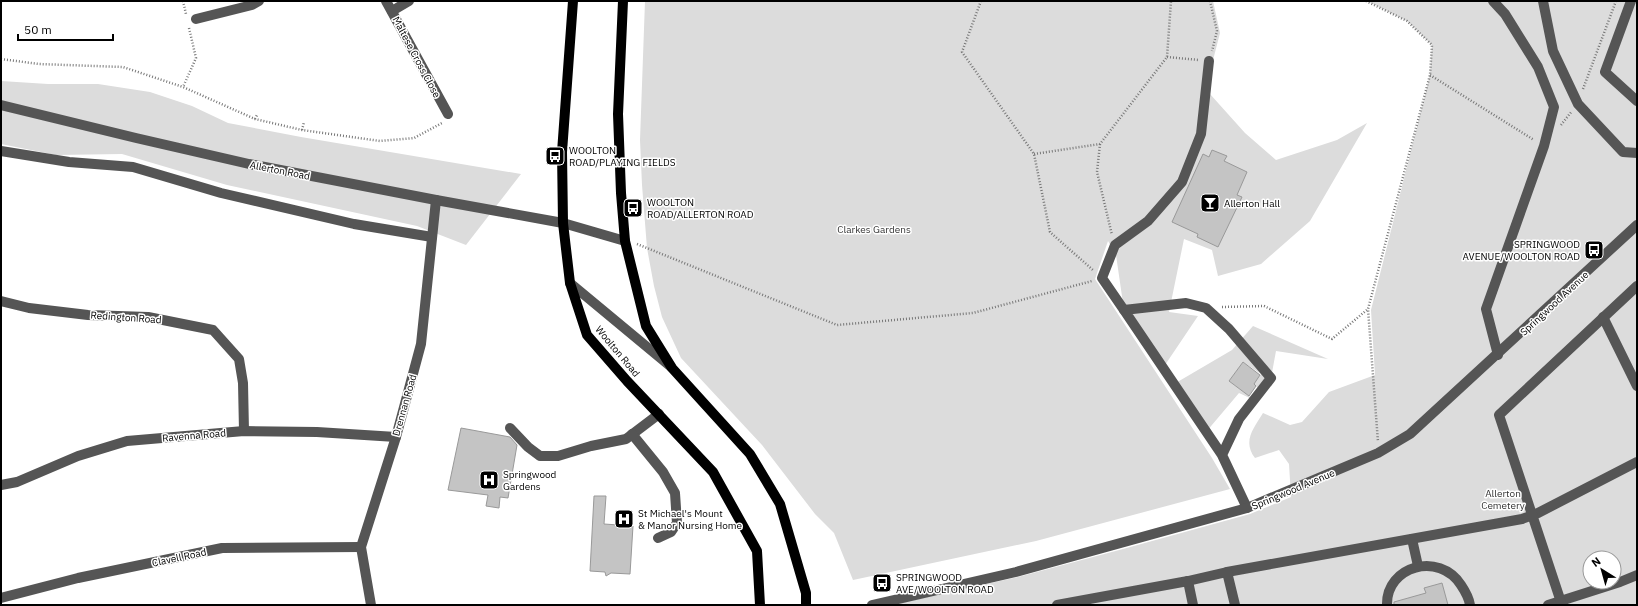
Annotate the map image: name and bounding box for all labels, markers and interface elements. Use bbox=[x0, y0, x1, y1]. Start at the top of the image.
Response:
street label: Maltese Cross Close bbox=[390, 14, 444, 101]
scale bar bbox=[18, 16, 113, 42]
text: 50 m bbox=[24, 22, 52, 37]
place label: WOOLTON ROAD/PLAYING FIELDS bbox=[569, 144, 676, 169]
bus stop icon: WOOLTON ROAD/PLAYING FIELDS bbox=[544, 145, 566, 167]
street label: Allerton Road bbox=[249, 158, 311, 183]
bar icon: Allerton Hall bbox=[1199, 192, 1221, 214]
place label: WOOLTON ROAD/ALLERTON ROAD bbox=[647, 196, 754, 221]
bus stop icon: WOOLTON ROAD/ALLERTON ROAD bbox=[622, 197, 644, 219]
place label: Allerton Hall bbox=[1224, 197, 1280, 210]
park label: Clarkes Gardens bbox=[837, 223, 911, 236]
place label: SPRINGWOOD AVENUE/WOOLTON ROAD bbox=[1463, 238, 1580, 263]
bus stop icon: SPRINGWOOD AVENUE/WOOLTON ROAD bbox=[1583, 239, 1605, 261]
street label: Springwood Avenue bbox=[1517, 268, 1592, 339]
street label: Redington Road bbox=[90, 309, 162, 326]
street label: Woolton Road bbox=[592, 323, 643, 380]
street label: Drennan Road bbox=[389, 373, 419, 437]
street label: Ravenna Road bbox=[162, 426, 226, 445]
street label: Springwood Avenue bbox=[1250, 466, 1337, 513]
place label: Springwood Gardens bbox=[503, 468, 556, 493]
hospital icon: Springwood Gardens bbox=[478, 469, 500, 491]
park label: Allerton Cemetery bbox=[1481, 487, 1525, 512]
place label: St Michael's Mount & Manor Nursing Home bbox=[638, 507, 743, 532]
hospital icon: St Michael's Mount & Manor Nursing Home bbox=[613, 508, 635, 530]
street label: Clavell Road bbox=[151, 545, 207, 570]
north arrow bbox=[1582, 550, 1622, 590]
text: N bbox=[1589, 554, 1603, 570]
place label: SPRINGWOOD AVE/WOOLTON ROAD bbox=[896, 571, 994, 596]
bus stop icon: SPRINGWOOD AVE/WOOLTON ROAD bbox=[871, 572, 893, 594]

